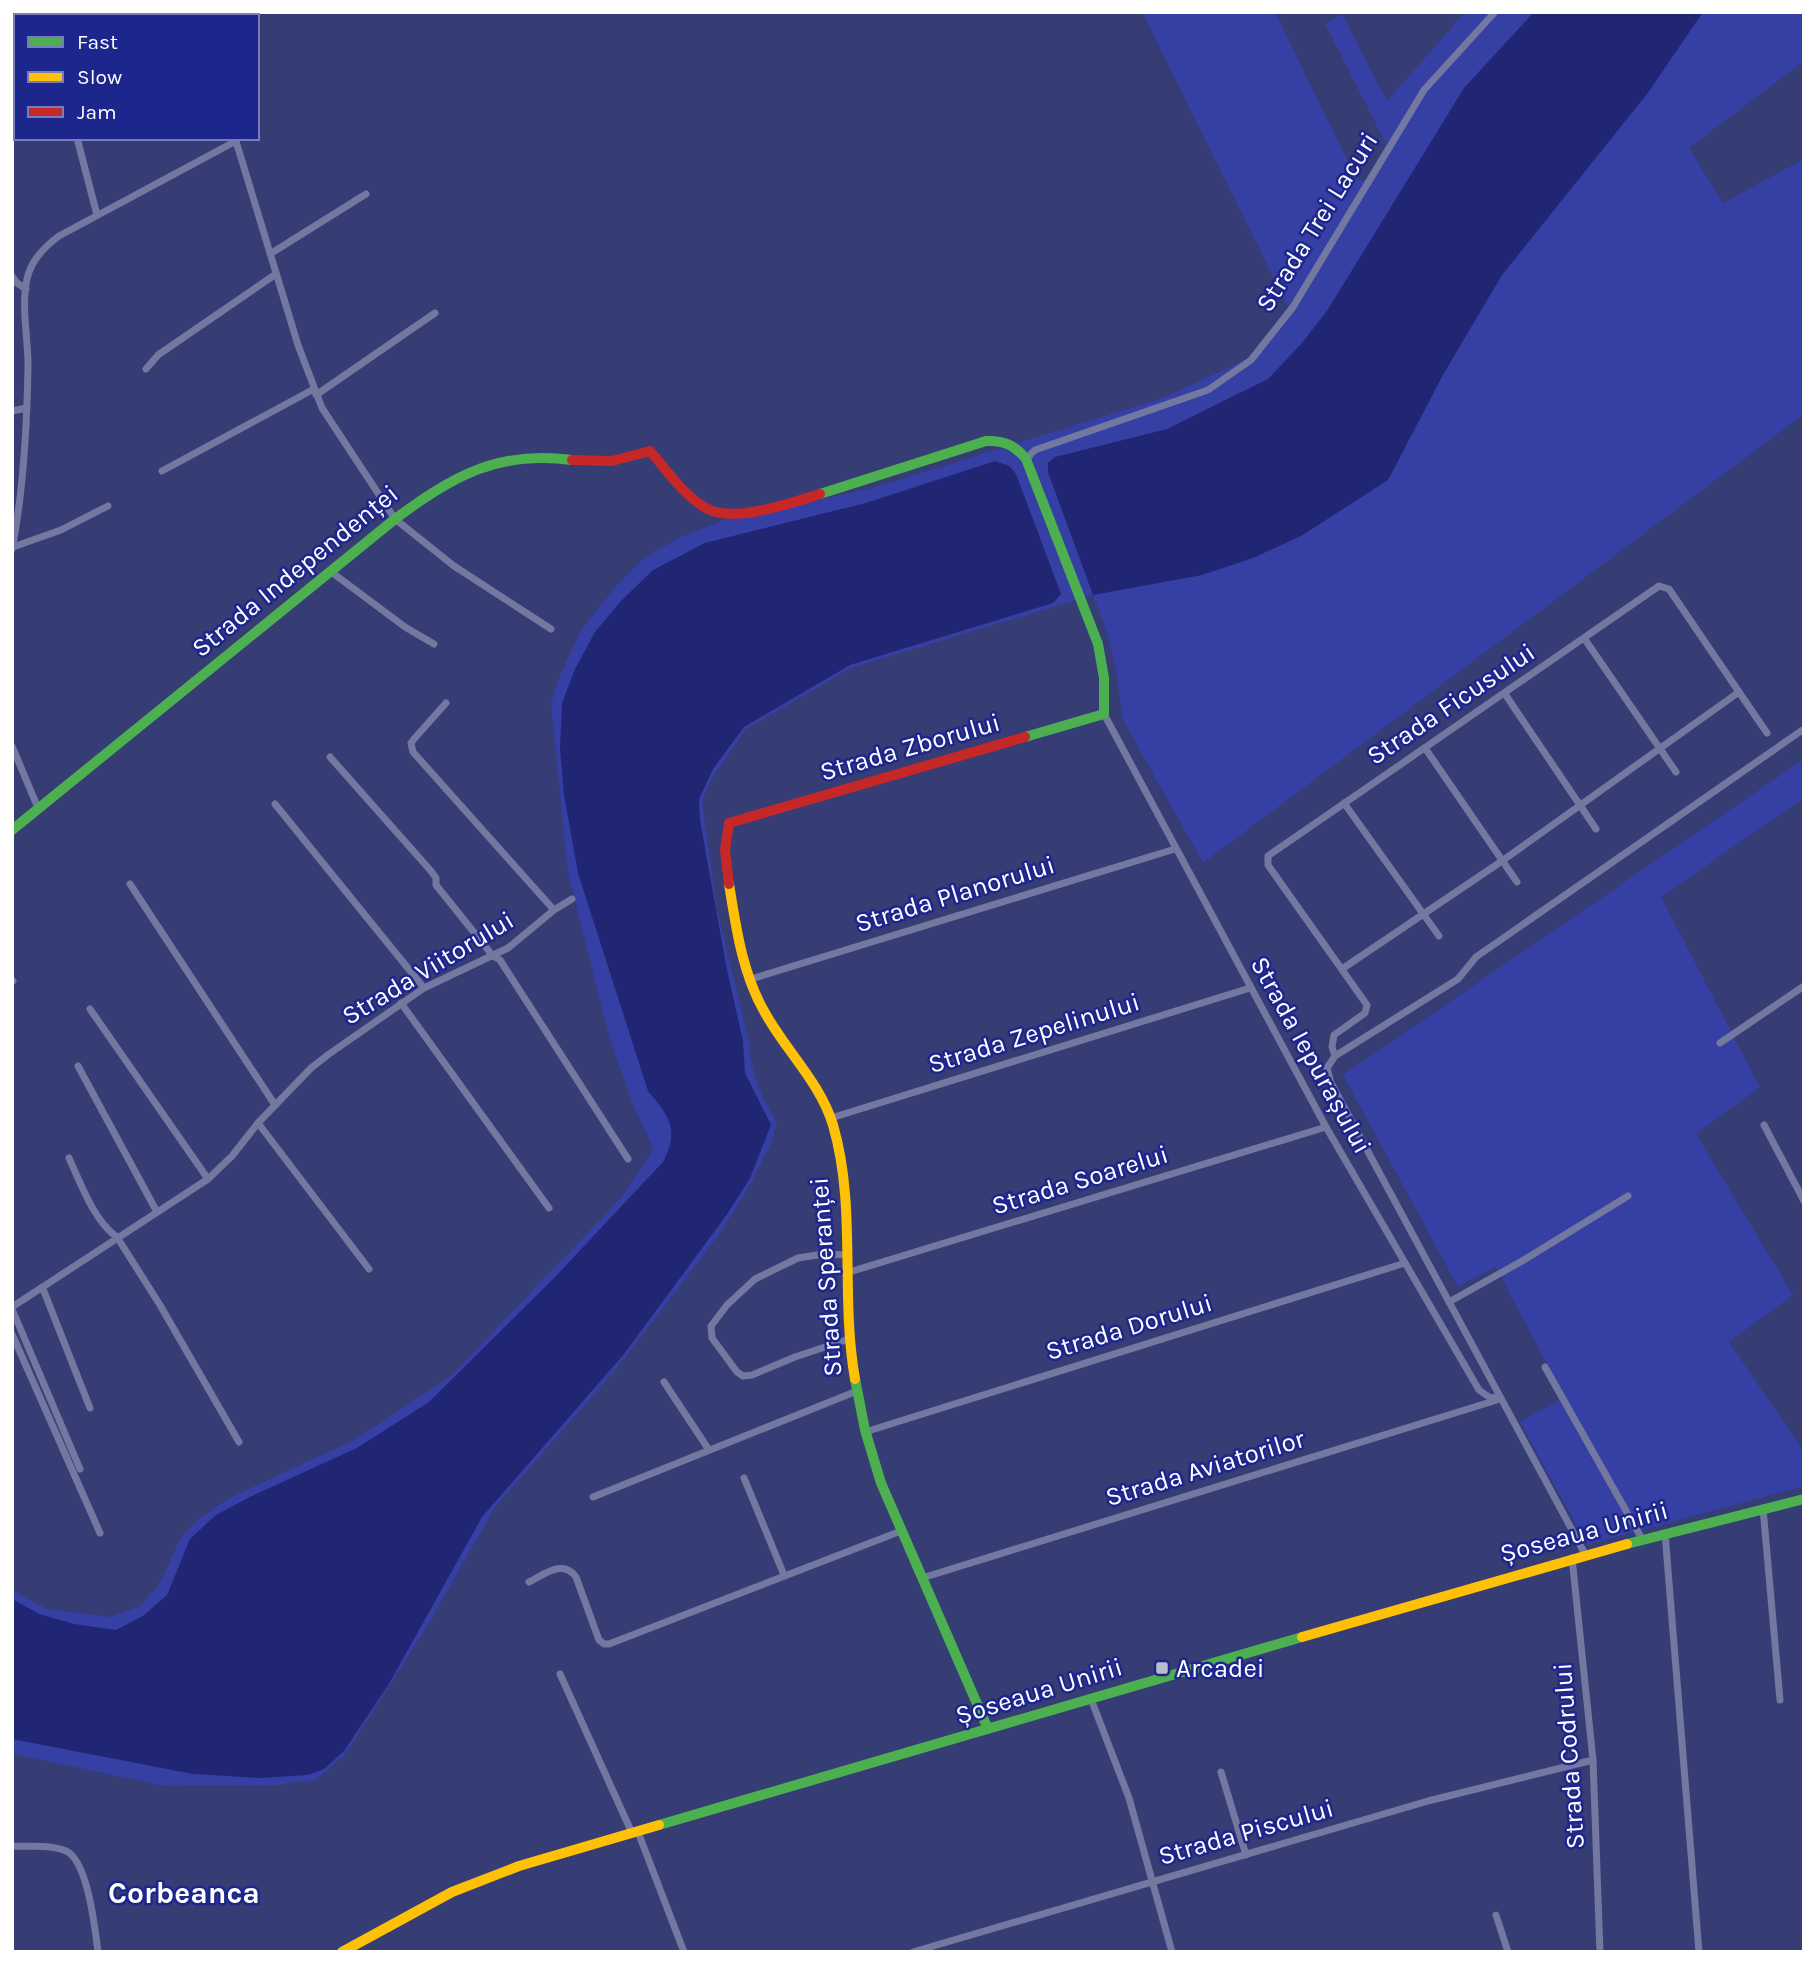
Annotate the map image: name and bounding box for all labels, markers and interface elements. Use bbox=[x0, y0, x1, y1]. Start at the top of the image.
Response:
legend bbox=[14, 14, 259, 140]
text: Fast bbox=[77, 30, 118, 54]
text: Slow bbox=[77, 65, 122, 89]
text: Jam bbox=[77, 100, 117, 124]
street label: Strada Trei Lacuri bbox=[1249, 127, 1385, 317]
street label: Strada Independenței bbox=[186, 478, 404, 664]
street label: Strada Ficusului bbox=[1361, 636, 1541, 772]
street label: Strada Zborului bbox=[816, 706, 1004, 788]
street label: Strada Planorului bbox=[852, 849, 1058, 939]
street label: Strada Viitorului bbox=[336, 904, 520, 1032]
street label: Strada Iepurașului bbox=[1244, 951, 1378, 1159]
street label: Strada Zepelinului bbox=[924, 986, 1144, 1080]
street label: Strada Soarelui bbox=[988, 1138, 1172, 1222]
street label: Strada Speranței bbox=[804, 1176, 848, 1378]
street label: Strada Dorului bbox=[1042, 1287, 1216, 1367]
street label: Strada Aviatorilor bbox=[1102, 1423, 1309, 1513]
street label: Șoseaua Unirii bbox=[1497, 1495, 1671, 1569]
street label: Șoseaua Unirii bbox=[952, 1651, 1126, 1731]
place label: Arcadei bbox=[1176, 1653, 1265, 1684]
marker: Arcadei bbox=[1154, 1660, 1170, 1676]
street label: Strada Codrului bbox=[1547, 1662, 1591, 1850]
street label: Strada Piscului bbox=[1155, 1792, 1337, 1872]
district label: Corbeanca bbox=[108, 1875, 260, 1911]

